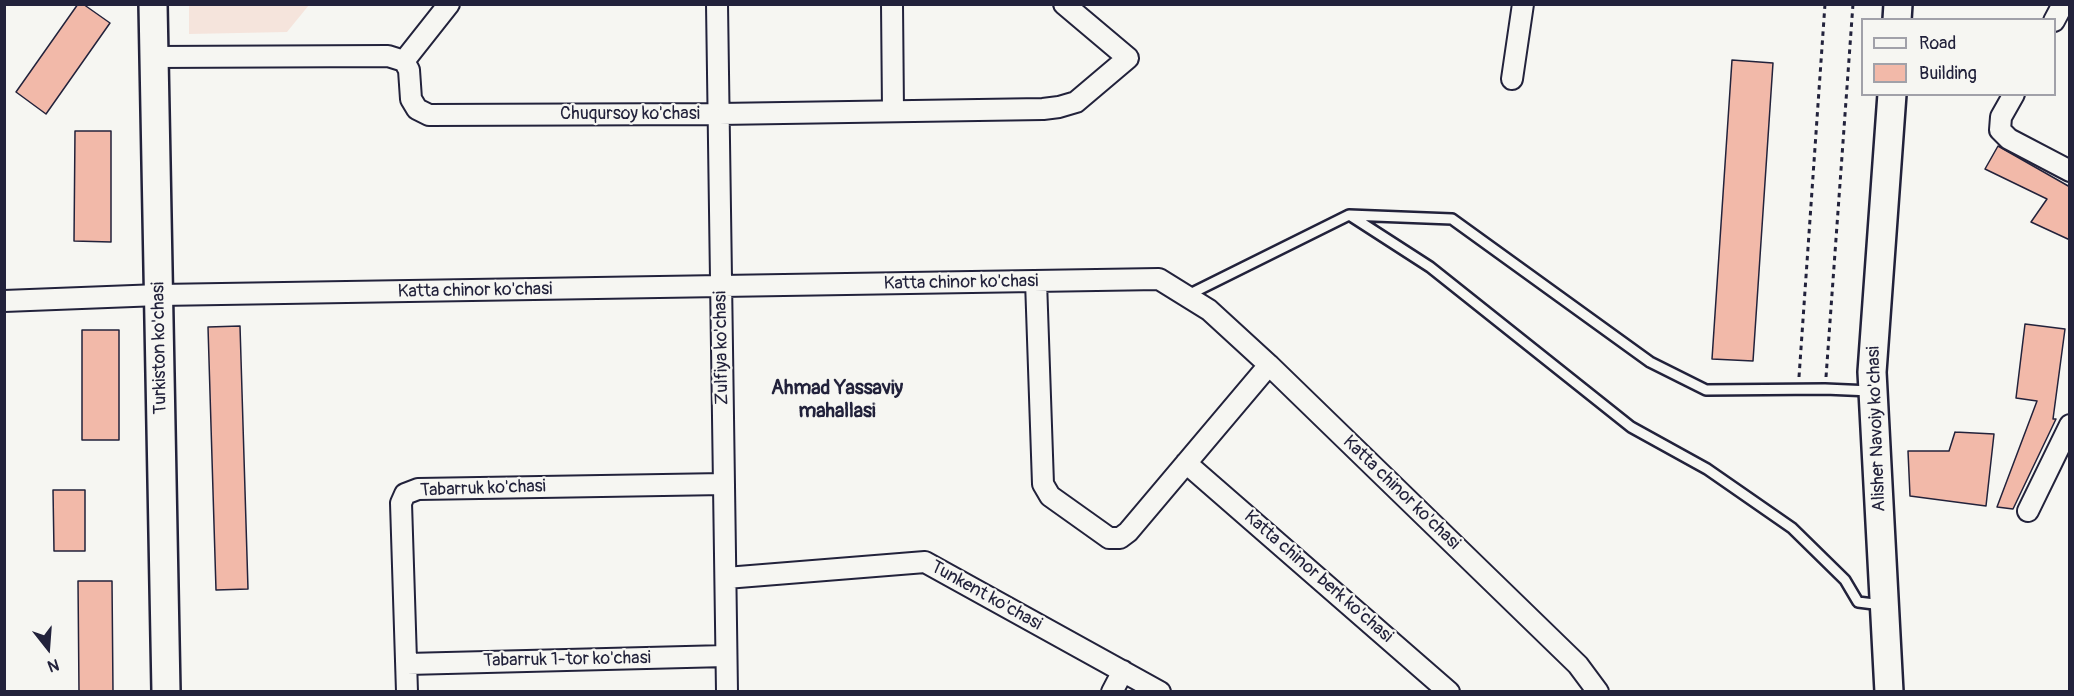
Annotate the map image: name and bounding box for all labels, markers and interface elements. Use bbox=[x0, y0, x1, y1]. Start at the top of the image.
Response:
legend bbox=[1861, 18, 2056, 96]
text: Road bbox=[1919, 32, 1956, 55]
text: Building bbox=[1919, 62, 1977, 85]
street label: Chuqursoy ko'chasi bbox=[560, 103, 700, 125]
street label: Katta chinor ko'chasi bbox=[883, 271, 1039, 295]
street label: Katta chinor ko'chasi bbox=[397, 279, 553, 303]
street label: Turkiston ko'chasi bbox=[148, 282, 172, 414]
street label: Zulfiya ko'chasi bbox=[710, 291, 734, 405]
street label: Alisher Navoiy ko'chasi bbox=[1863, 346, 1891, 512]
district label: Ahmad Yassaviy mahallasi bbox=[771, 377, 903, 424]
street label: Katta chinor ko'chasi bbox=[1338, 431, 1464, 555]
street label: Tabarruk ko'chasi bbox=[420, 476, 546, 502]
street label: Katta chinor berk ko'chasi bbox=[1239, 506, 1397, 648]
street label: Tunkent ko'chasi bbox=[927, 557, 1045, 635]
north arrow bbox=[18, 618, 78, 678]
street label: Tabarruk 1-tor ko'chasi bbox=[483, 648, 651, 672]
text: N bbox=[45, 654, 61, 676]

